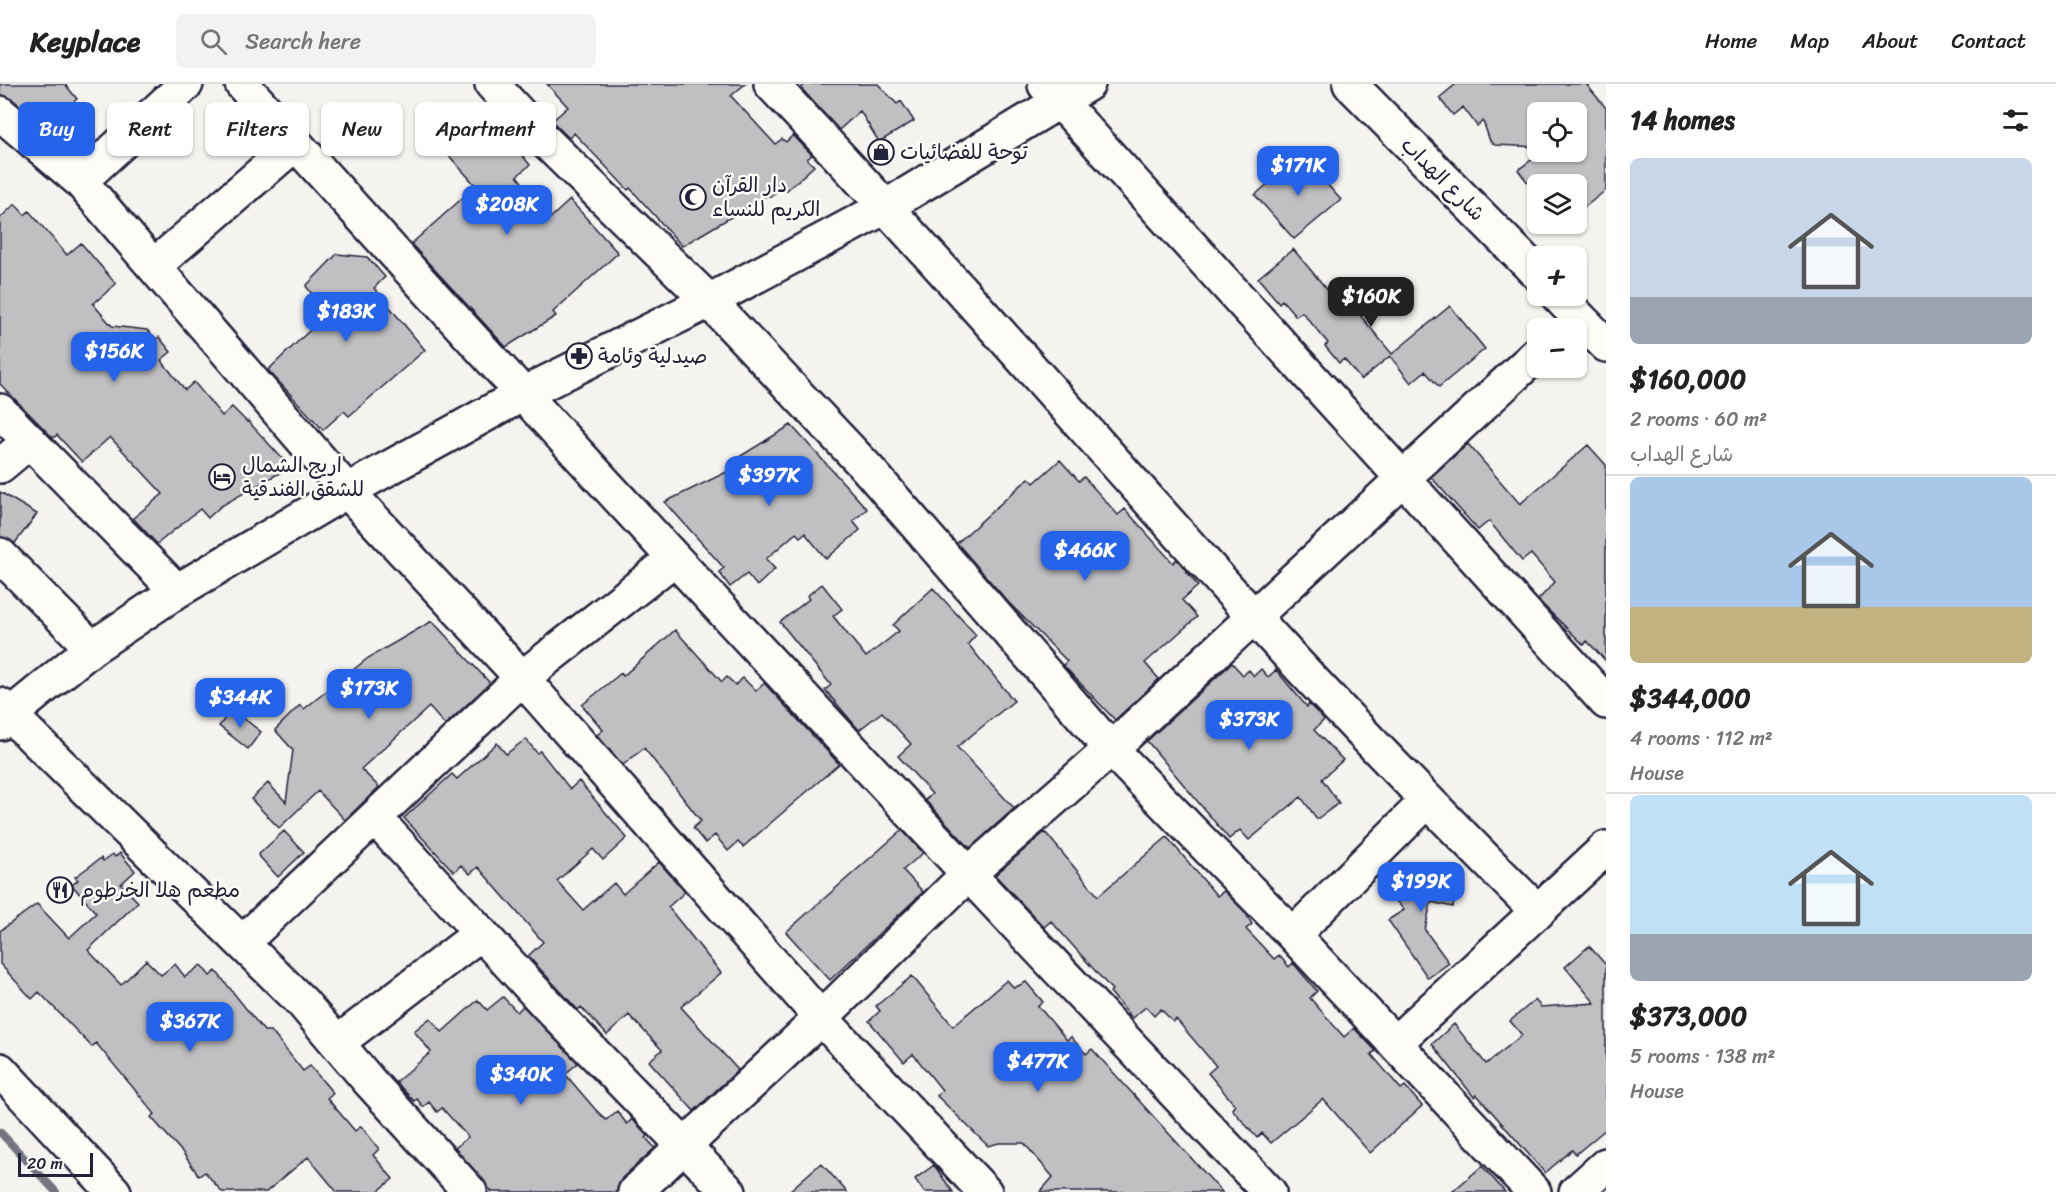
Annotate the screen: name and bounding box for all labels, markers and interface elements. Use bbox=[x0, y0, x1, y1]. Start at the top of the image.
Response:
search box bbox=[176, 14, 596, 68]
text: Keyplace bbox=[30, 17, 140, 66]
text: Search here bbox=[245, 22, 361, 61]
text: Home bbox=[1705, 22, 1757, 60]
text: Map bbox=[1790, 22, 1829, 60]
text: About bbox=[1862, 22, 1919, 60]
text: Contact bbox=[1952, 22, 2026, 60]
icon: search bbox=[197, 25, 230, 58]
text: 14 homes bbox=[1630, 97, 1735, 143]
chip: Buy bbox=[18, 102, 95, 156]
chip: Rent bbox=[107, 102, 193, 156]
chip: Filters bbox=[205, 102, 309, 156]
chip: New bbox=[321, 102, 403, 156]
chip: Apartment bbox=[415, 102, 556, 156]
map controls bbox=[1527, 102, 1587, 378]
button: locate bbox=[1527, 102, 1587, 162]
icon: filters bbox=[1999, 104, 2032, 137]
street label: شارع الهداب bbox=[1391, 127, 1495, 231]
place label: توحة للفضائيات bbox=[900, 133, 1029, 171]
shop icon: توحة للفضائيات bbox=[866, 137, 896, 167]
pin: $171K bbox=[1256, 146, 1340, 197]
text: $171K bbox=[1271, 148, 1325, 183]
place label: دار القرآن الكريم للنساء bbox=[712, 166, 820, 228]
button: layers bbox=[1527, 174, 1587, 234]
mosque icon: دار القرآن الكريم للنساء bbox=[678, 182, 708, 212]
pin: $208K bbox=[465, 185, 549, 236]
text: $208K bbox=[476, 187, 538, 222]
icon: home bbox=[1777, 197, 1885, 305]
button: + bbox=[1527, 246, 1587, 306]
pin: $160K bbox=[1329, 277, 1413, 328]
text: $160K bbox=[1342, 279, 1400, 314]
pin: $183K bbox=[304, 292, 388, 343]
text: $183K bbox=[317, 294, 375, 329]
button: − bbox=[1527, 318, 1587, 378]
pin: $156K bbox=[72, 332, 156, 383]
text: $156K bbox=[85, 334, 143, 369]
place label: صيدلية وئامة bbox=[598, 337, 707, 375]
pharmacy icon: صيدلية وئامة bbox=[564, 341, 594, 371]
text: $160,000 bbox=[1630, 356, 1746, 402]
text: 2 rooms · 60 m² bbox=[1630, 402, 1767, 437]
text: شارع الهداب bbox=[1630, 437, 1733, 472]
place label: اريج الشمال للشقق الفندقية bbox=[242, 446, 364, 508]
pin: $397K bbox=[727, 456, 811, 507]
text: $397K bbox=[739, 458, 799, 493]
hotel icon: اريج الشمال للشقق الفندقية bbox=[207, 462, 237, 492]
icon: home bbox=[1777, 516, 1885, 624]
pin: $466K bbox=[1043, 531, 1127, 582]
text: $466K bbox=[1055, 533, 1115, 568]
pin: $173K bbox=[327, 669, 411, 720]
text: $173K bbox=[341, 671, 397, 706]
text: $344,000 bbox=[1630, 675, 1751, 721]
pin: $344K bbox=[198, 678, 282, 729]
text: $344K bbox=[209, 680, 271, 715]
pin: $373K bbox=[1207, 700, 1291, 751]
text: $373K bbox=[1220, 702, 1279, 737]
text: 4 rooms · 112 m² bbox=[1630, 721, 1773, 756]
text: House bbox=[1630, 756, 1684, 791]
icon: home bbox=[1777, 834, 1885, 942]
pin: $199K bbox=[1379, 862, 1463, 913]
text: $199K bbox=[1392, 864, 1450, 899]
place label: مطعم هلا الخرطوم bbox=[80, 871, 240, 909]
restaurant icon: مطعم هلا الخرطوم bbox=[45, 875, 75, 905]
text: $373,000 bbox=[1630, 993, 1747, 1039]
pin: $367K bbox=[148, 1002, 232, 1053]
text: $367K bbox=[160, 1004, 220, 1039]
text: 5 rooms · 138 m² bbox=[1630, 1039, 1775, 1074]
pin: $477K bbox=[996, 1042, 1080, 1093]
text: $477K bbox=[1008, 1044, 1068, 1079]
pin: $340K bbox=[479, 1055, 563, 1106]
text: $340K bbox=[490, 1057, 552, 1092]
text: House bbox=[1630, 1074, 1684, 1109]
text: 20 m bbox=[27, 1149, 63, 1178]
scale bar bbox=[18, 1150, 93, 1178]

